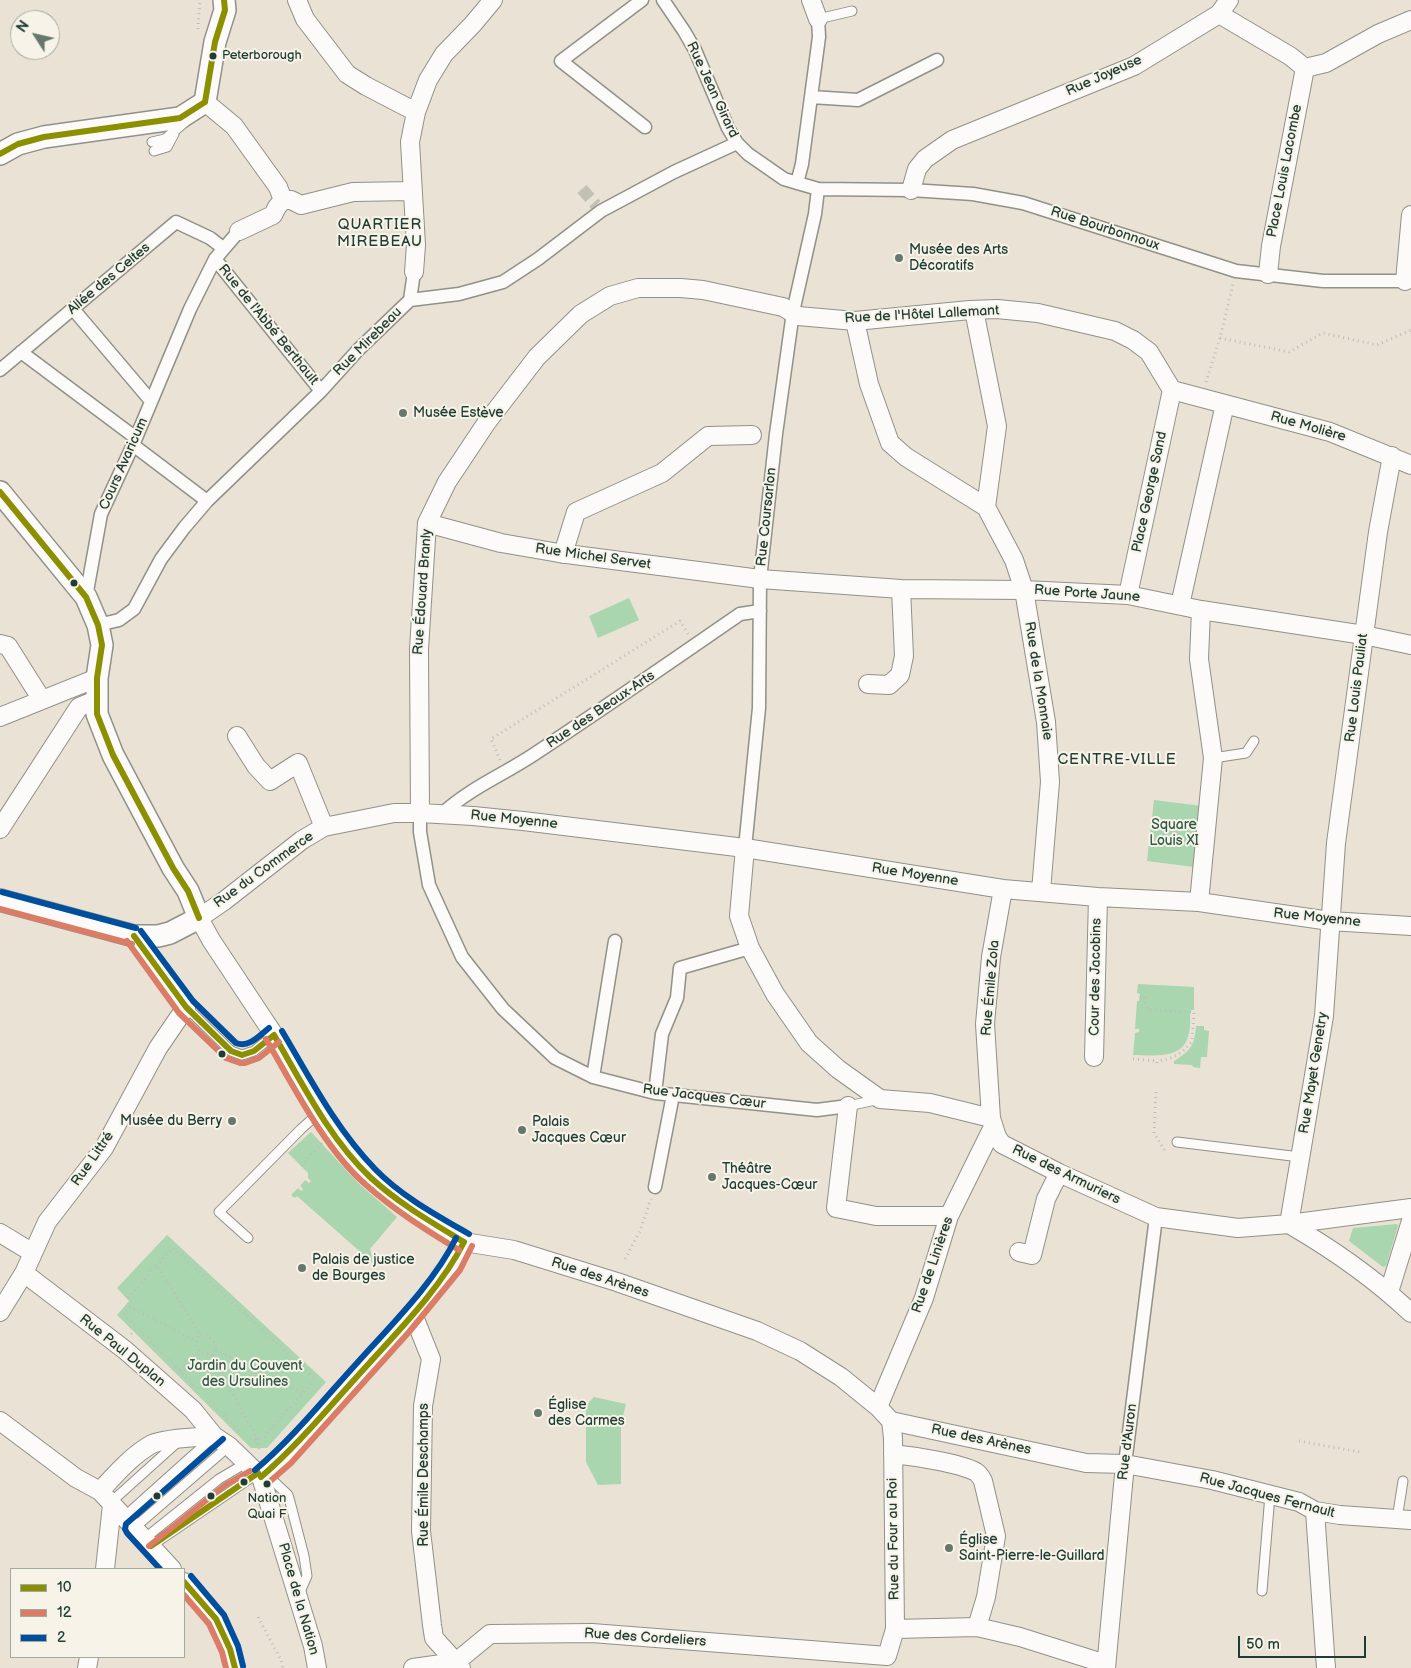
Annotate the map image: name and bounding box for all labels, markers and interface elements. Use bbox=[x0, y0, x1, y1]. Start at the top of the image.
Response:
north arrow bbox=[10, 10, 60, 60]
text: N bbox=[13, 18, 33, 36]
street label: Rue Jean Girard bbox=[682, 39, 742, 141]
place label: Peterborough bbox=[222, 48, 302, 64]
marker: Peterborough bbox=[208, 51, 218, 61]
street label: Rue Joyeuse bbox=[1063, 52, 1145, 100]
street label: Place Louis Lacombe bbox=[1264, 103, 1306, 239]
street label: Rue Bourbonnoux bbox=[1048, 203, 1162, 255]
district label: QUARTIER MIREBEAU bbox=[336, 216, 424, 251]
street label: Allée des Celtes bbox=[64, 240, 154, 318]
place label: Musée des Arts Décoratifs bbox=[909, 242, 1008, 274]
marker: Musée des Arts Décoratifs bbox=[893, 252, 905, 264]
street label: Rue de l'Abbé Berthault bbox=[214, 261, 322, 389]
street label: Rue de l'Hôtel Lallemant bbox=[844, 303, 1000, 327]
street label: Rue Mirebeau bbox=[330, 304, 406, 380]
place label: Musée Estève bbox=[413, 405, 504, 421]
marker: Musée Estève bbox=[397, 407, 409, 419]
street label: Rue Molière bbox=[1268, 408, 1348, 446]
street label: Cours Avaricum bbox=[96, 415, 152, 513]
street label: Place George Sand bbox=[1129, 430, 1171, 554]
street label: Rue Coursarlon bbox=[753, 467, 781, 567]
street label: Rue Édouard Branly bbox=[410, 528, 436, 656]
street label: Rue Michel Servet bbox=[534, 541, 652, 573]
unlabelled marker bbox=[69, 578, 79, 588]
street label: Rue Porte Jaune bbox=[1033, 582, 1141, 606]
street label: Rue de la Monnaie bbox=[1020, 620, 1056, 742]
street label: Rue Louis Pauliat bbox=[1342, 633, 1372, 743]
street label: Rue des Beaux-Arts bbox=[544, 668, 658, 752]
district label: CENTRE-VILLE bbox=[1056, 751, 1178, 769]
street label: Rue Moyenne bbox=[470, 807, 558, 833]
park label: Square Louis XI bbox=[1149, 817, 1199, 850]
street label: Rue du Commerce bbox=[211, 828, 317, 912]
street label: Rue Moyenne bbox=[870, 860, 960, 890]
street label: Rue Moyenne bbox=[1273, 905, 1361, 931]
street label: Cour des Jacobins bbox=[1087, 918, 1105, 1036]
street label: Rue Émile Zola bbox=[978, 939, 1004, 1037]
street label: Rue Mayet Genetry bbox=[1296, 1011, 1332, 1135]
unlabelled marker bbox=[217, 1049, 227, 1059]
street label: Rue Jacques Cœur bbox=[642, 1081, 766, 1113]
place label: Musée du Berry bbox=[120, 1113, 222, 1129]
place label: Palais Jacques Cœur bbox=[532, 1114, 626, 1146]
marker: Musée du Berry bbox=[226, 1115, 238, 1127]
marker: Palais Jacques Cœur bbox=[516, 1124, 528, 1136]
street label: Rue Littré bbox=[68, 1128, 118, 1190]
street label: Rue des Armuriers bbox=[1009, 1141, 1123, 1209]
place label: Théâtre Jacques-Cœur bbox=[722, 1161, 817, 1194]
marker: Théâtre Jacques-Cœur bbox=[706, 1171, 718, 1183]
street label: Rue de Linières bbox=[909, 1215, 957, 1315]
place label: Palais de justice de Bourges bbox=[312, 1252, 415, 1284]
street label: Rue des Arènes bbox=[549, 1254, 651, 1302]
marker: Palais de justice de Bourges bbox=[296, 1262, 308, 1274]
street label: Rue Paul Duplan bbox=[76, 1311, 168, 1391]
park label: Jardin du Couvent des Ursulines bbox=[188, 1358, 302, 1390]
place label: Église des Carmes bbox=[548, 1397, 625, 1430]
street label: Rue Émile Deschamps bbox=[416, 1403, 432, 1547]
street label: Rue d'Auron bbox=[1115, 1403, 1141, 1481]
marker: Église des Carmes bbox=[532, 1407, 544, 1419]
street label: Rue des Arènes bbox=[929, 1421, 1033, 1459]
street label: Rue Jacques Fernault bbox=[1197, 1470, 1337, 1522]
unlabelled marker bbox=[239, 1477, 249, 1487]
street label: Rue du Four au Roi bbox=[885, 1478, 903, 1600]
marker: Nation Quai F bbox=[262, 1479, 272, 1489]
unlabelled marker bbox=[152, 1491, 162, 1501]
unlabelled marker bbox=[206, 1491, 216, 1501]
place label: Nation Quai F bbox=[247, 1491, 287, 1522]
place label: Église Saint-Pierre-le-Guillard bbox=[959, 1532, 1105, 1564]
street label: Place de la Nation bbox=[274, 1541, 322, 1657]
marker: Église Saint-Pierre-le-Guillard bbox=[943, 1542, 955, 1554]
legend bbox=[10, 1568, 185, 1658]
text: 10 bbox=[57, 1578, 72, 1597]
text: 12 bbox=[57, 1603, 72, 1622]
street label: Rue des Cordeliers bbox=[583, 1625, 707, 1651]
scale bar bbox=[1241, 1626, 1368, 1658]
text: 2 bbox=[57, 1628, 66, 1647]
text: 50 m bbox=[1246, 1635, 1280, 1654]

